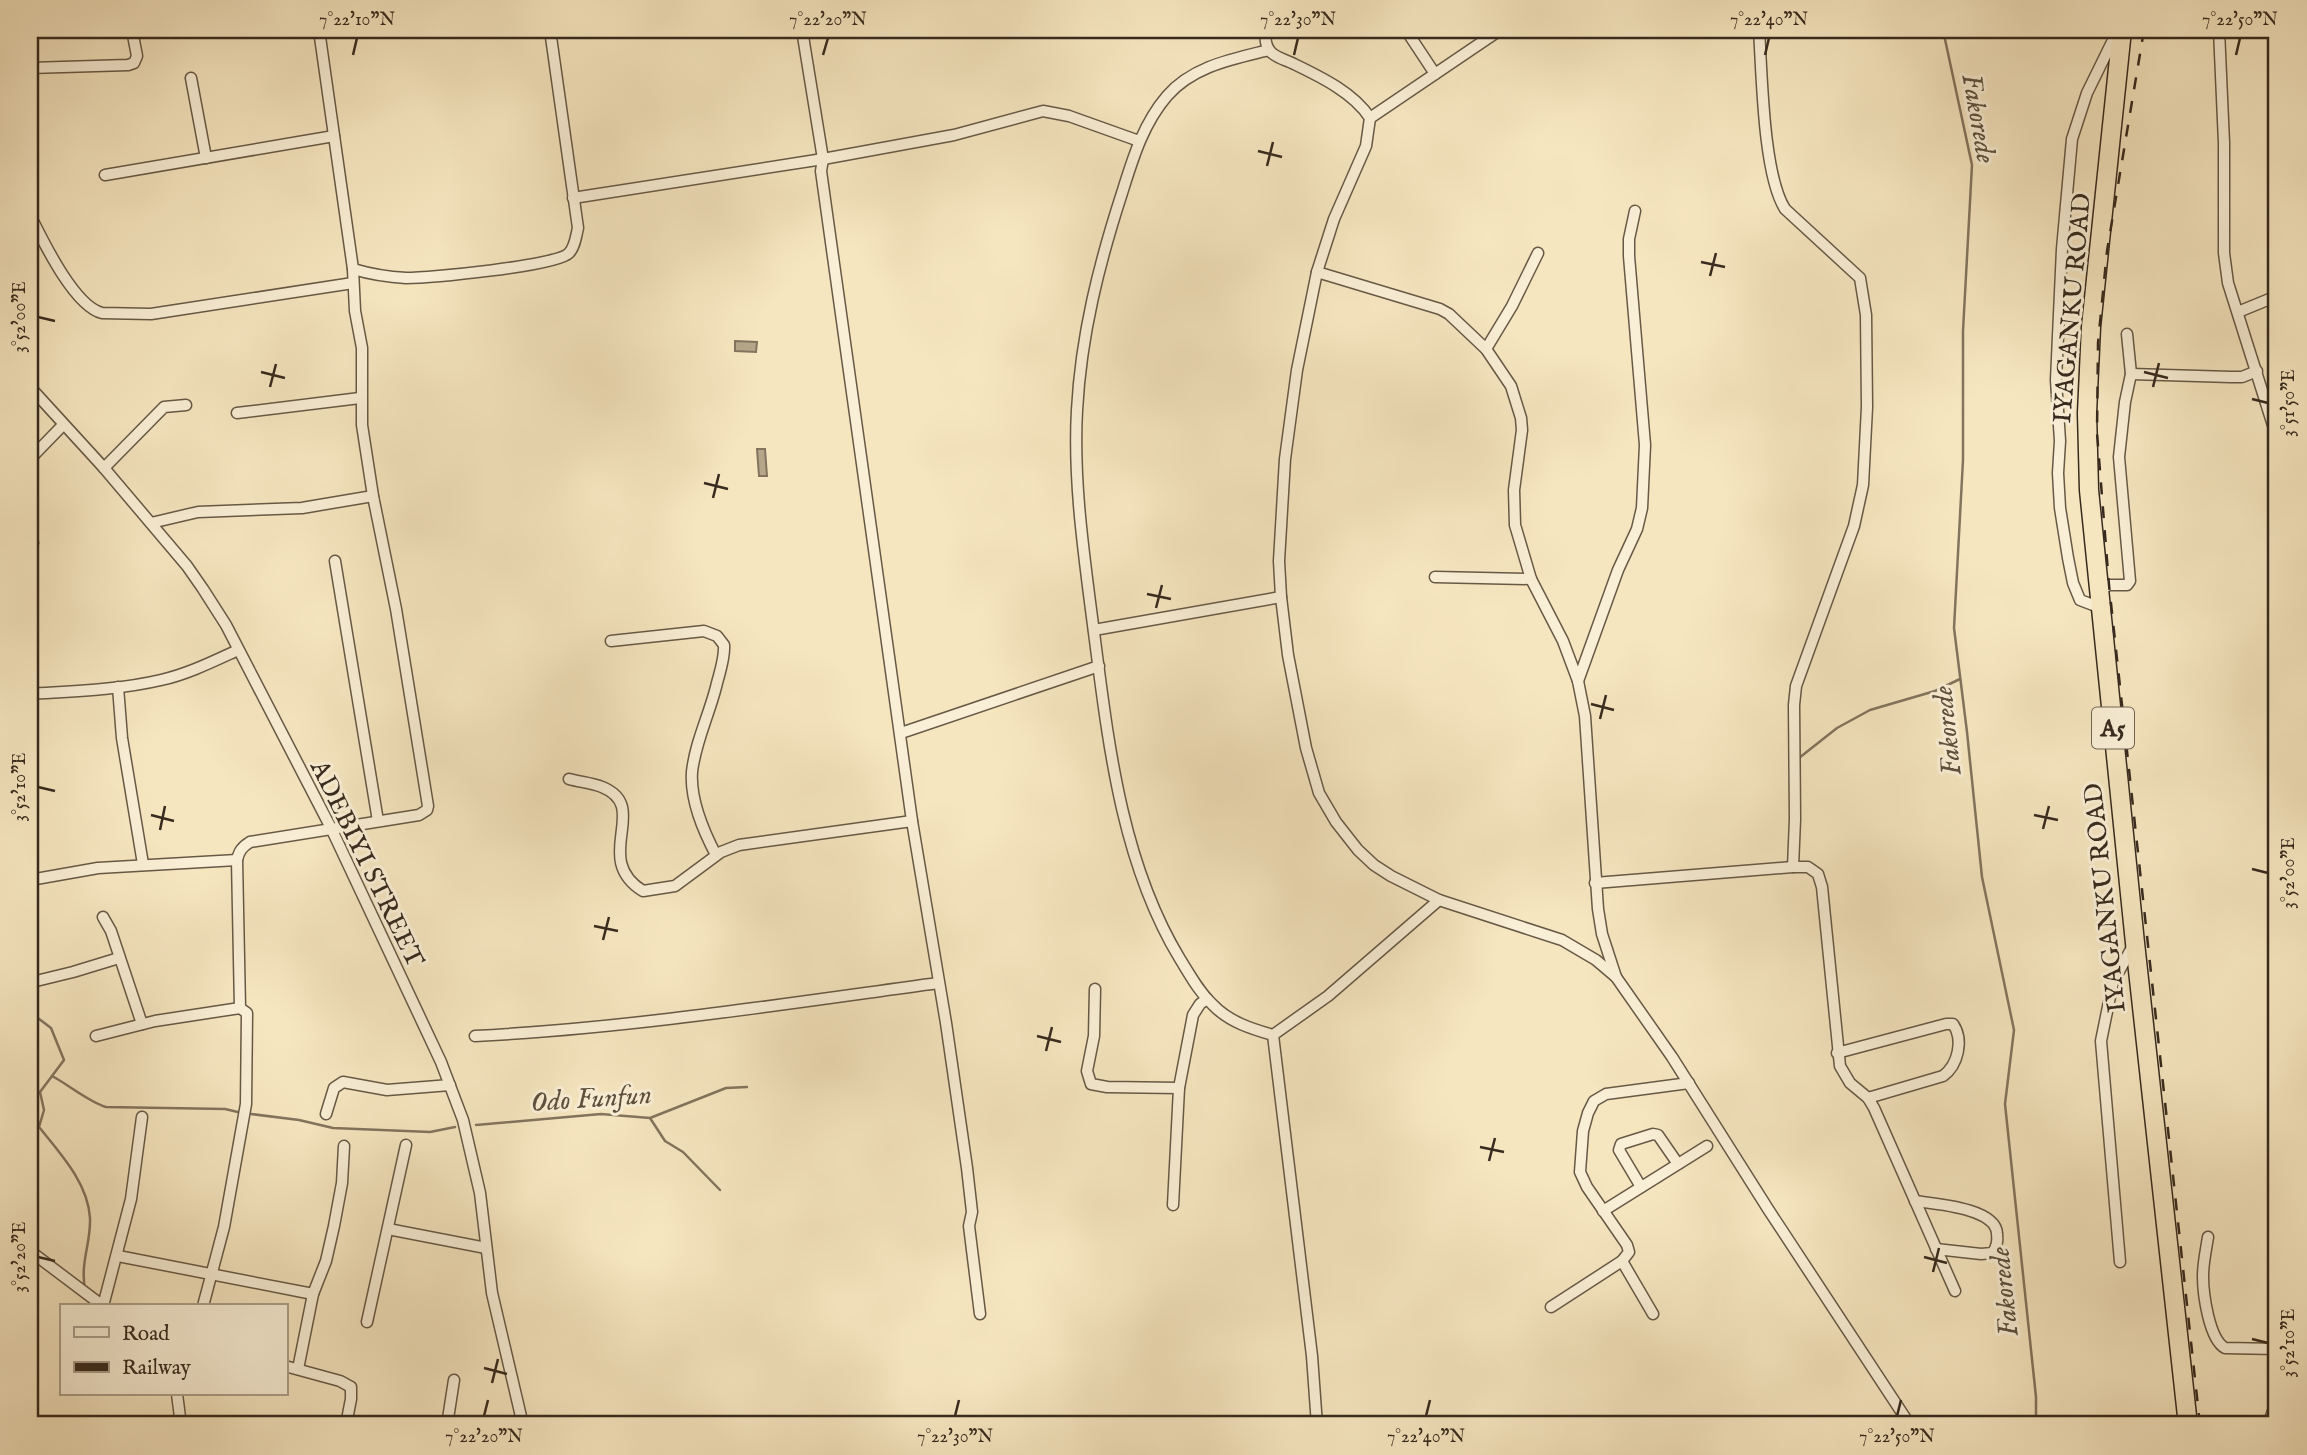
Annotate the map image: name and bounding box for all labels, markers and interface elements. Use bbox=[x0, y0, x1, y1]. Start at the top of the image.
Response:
text: 7°22'10"N bbox=[319, 9, 395, 32]
text: 7°22'20"N bbox=[789, 9, 867, 32]
text: 7°22'30"N bbox=[1260, 9, 1336, 32]
text: 7°22'40"N bbox=[1730, 9, 1809, 32]
text: 7°22'50"N bbox=[2202, 9, 2278, 32]
water label: Fakorede bbox=[1952, 71, 2003, 167]
street label: IYAGANKU ROAD bbox=[2046, 192, 2099, 425]
text: 3°52'00"E bbox=[9, 281, 32, 353]
text: 3°51'50"E bbox=[2278, 369, 2301, 437]
water label: Fakorede bbox=[1926, 683, 1971, 777]
road number: A5 bbox=[2092, 708, 2134, 748]
text: 3°52'10"E bbox=[9, 752, 32, 822]
street label: ADEBIYI STREET bbox=[302, 754, 431, 973]
street label: IYAGANKU ROAD bbox=[2077, 781, 2134, 1014]
text: 3°52'00"E bbox=[2278, 837, 2301, 909]
water label: Odo Funfun bbox=[529, 1078, 653, 1121]
text: 3°52'20"E bbox=[9, 1222, 32, 1293]
water label: Fakorede bbox=[1983, 1244, 2028, 1338]
legend bbox=[60, 1304, 287, 1396]
text: 3°52'10"E bbox=[2278, 1308, 2301, 1378]
text: Road bbox=[122, 1321, 170, 1348]
text: Railway bbox=[122, 1355, 192, 1382]
text: 7°22'20"N bbox=[445, 1426, 523, 1449]
text: 7°22'30"N bbox=[917, 1426, 993, 1449]
text: 7°22'40"N bbox=[1387, 1426, 1466, 1449]
text: 7°22'50"N bbox=[1859, 1426, 1935, 1449]

